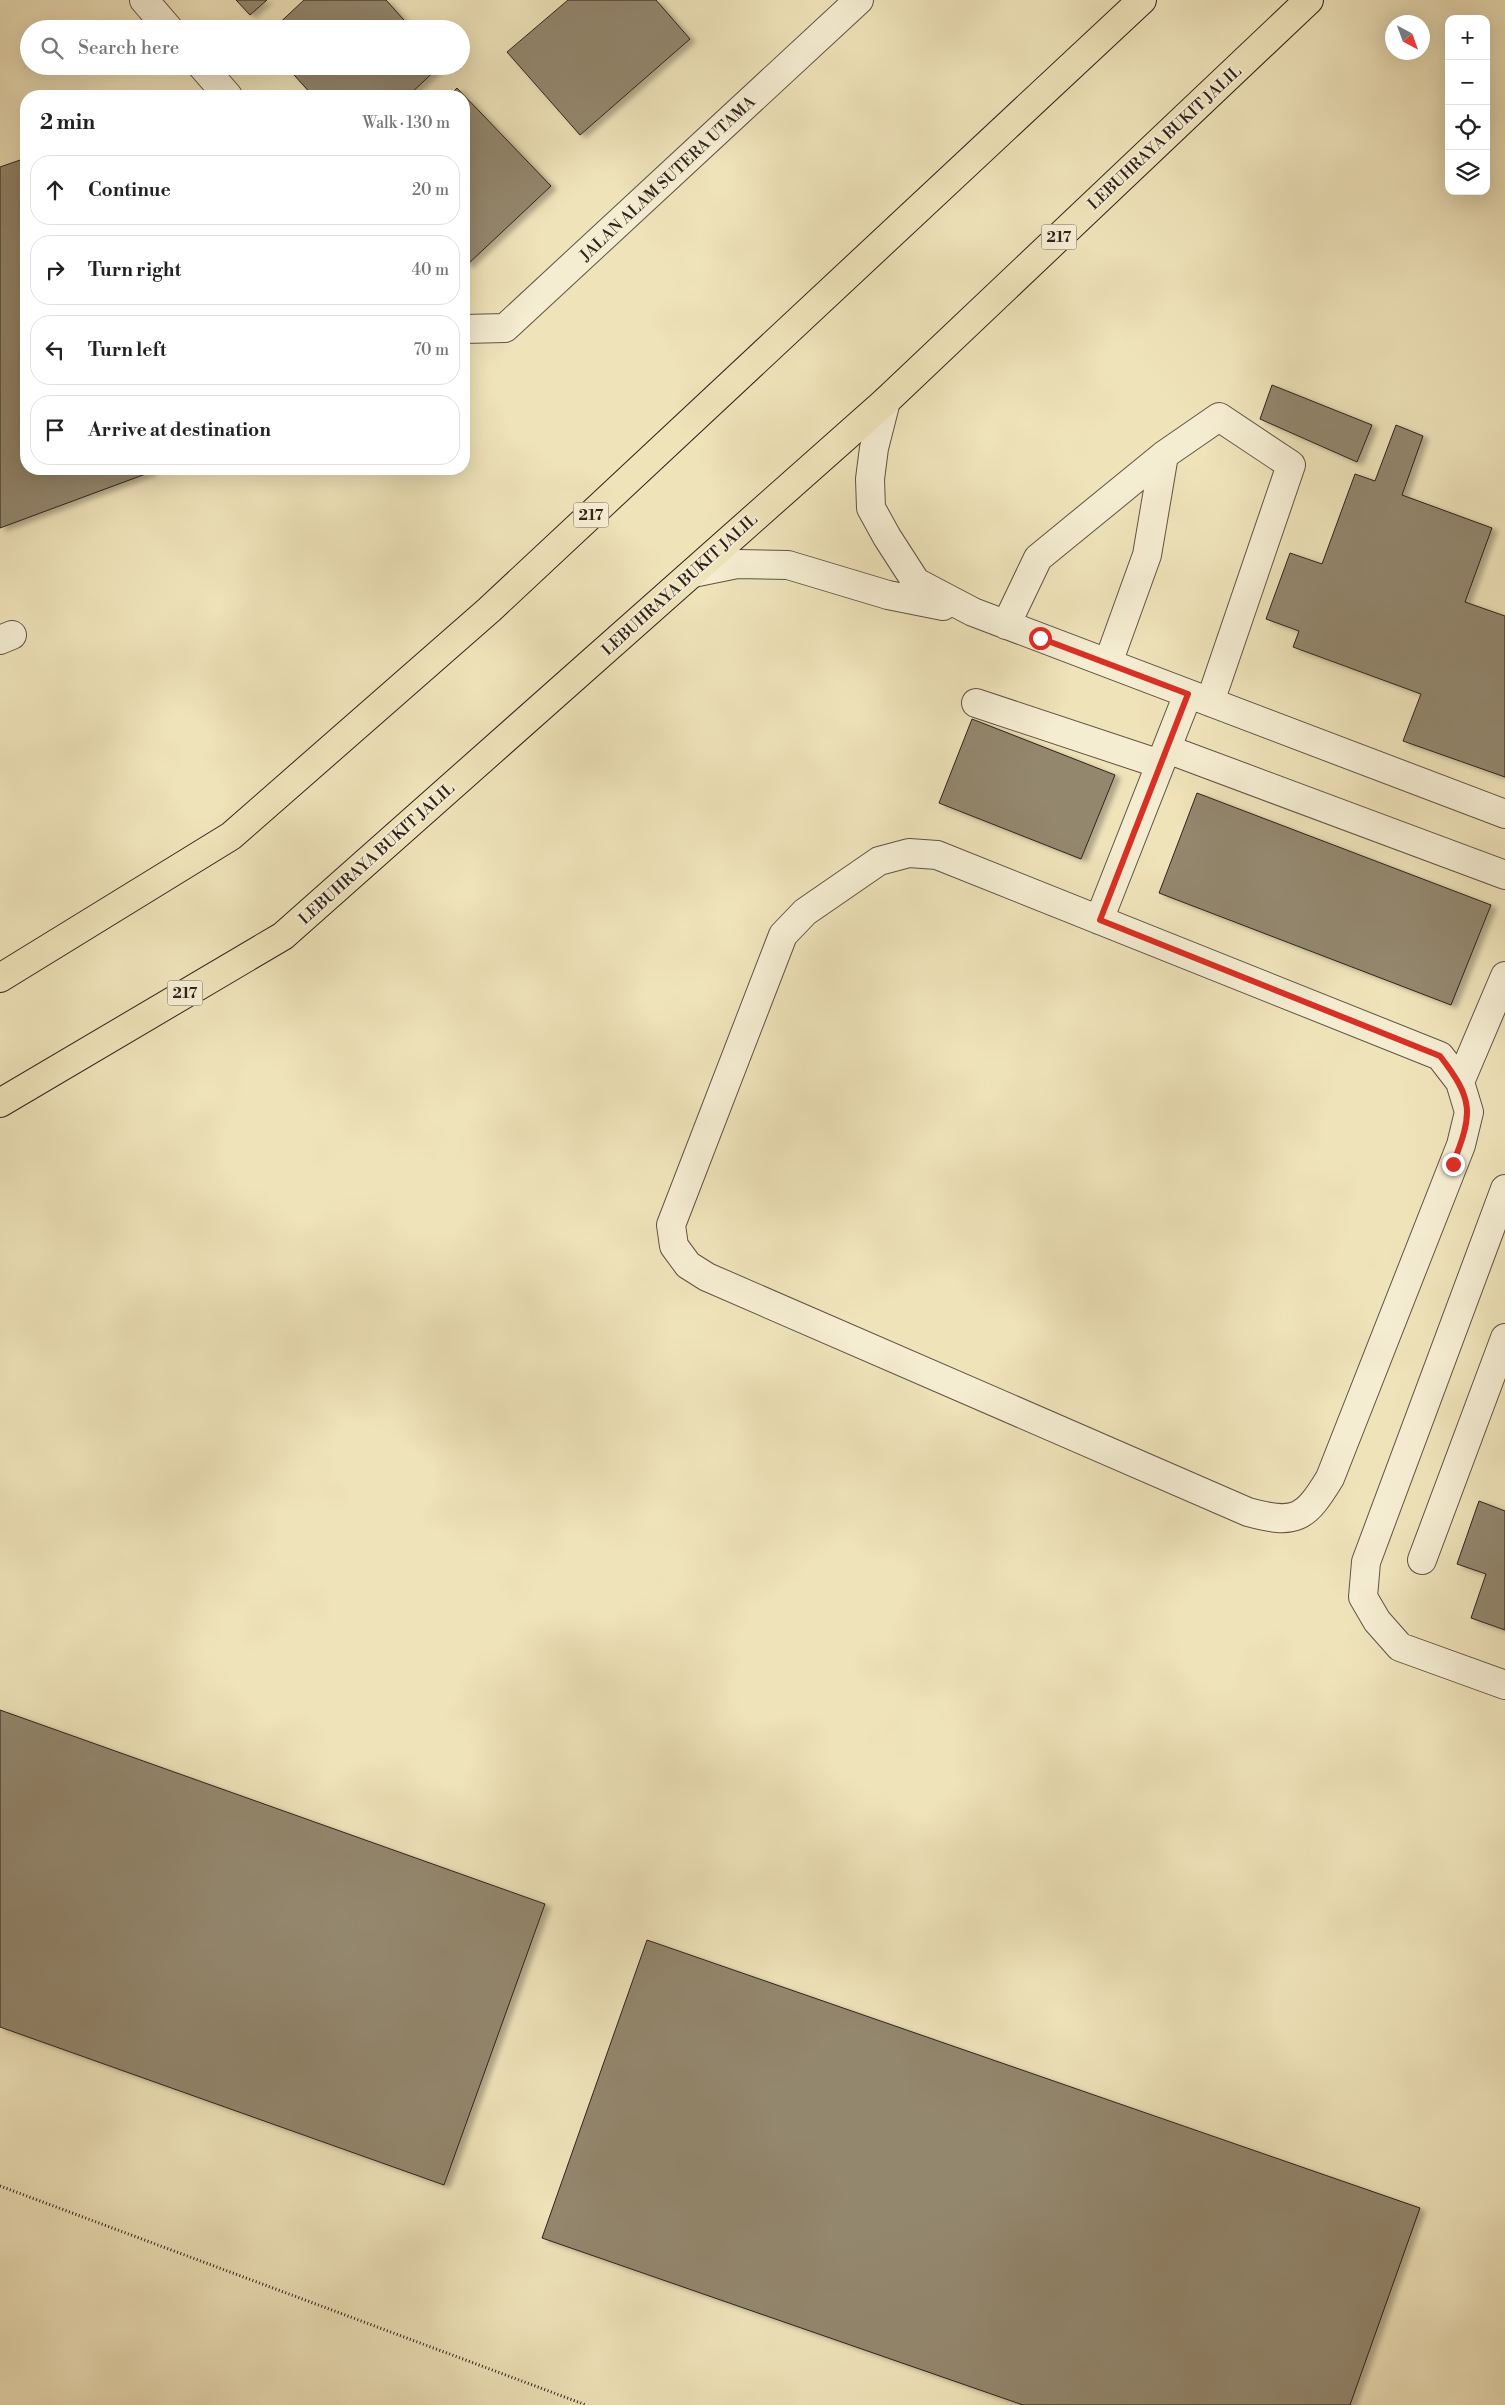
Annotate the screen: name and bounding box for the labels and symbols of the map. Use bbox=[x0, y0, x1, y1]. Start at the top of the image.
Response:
north arrow bbox=[1385, 15, 1430, 60]
street label: LEBUHRAYA BUKIT JALIL bbox=[1084, 61, 1246, 214]
street label: JALAN ALAM SUTERA UTAMA bbox=[575, 91, 760, 266]
road number: 217 bbox=[1042, 224, 1076, 250]
road number: 217 bbox=[574, 502, 608, 528]
street label: LEBUHRAYA BUKIT JALIL bbox=[598, 509, 762, 660]
route start bbox=[1029, 627, 1052, 650]
street label: LEBUHRAYA BUKIT JALIL bbox=[295, 778, 459, 929]
road number: 217 bbox=[168, 980, 202, 1006]
route end bbox=[1442, 1153, 1465, 1176]

